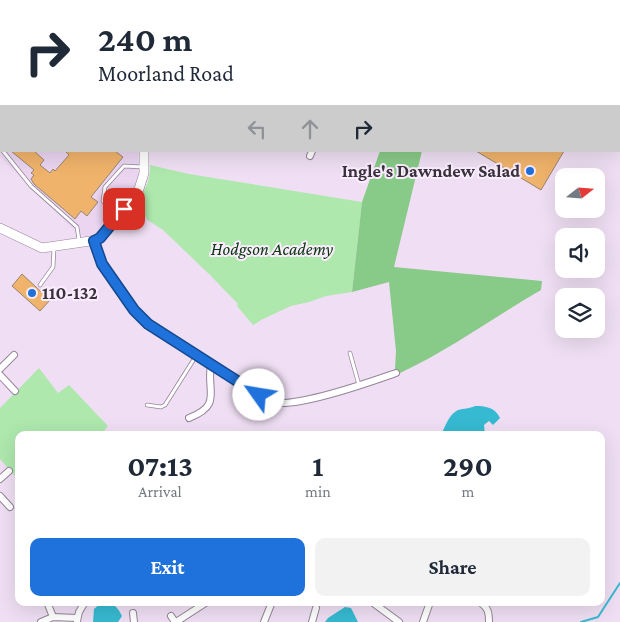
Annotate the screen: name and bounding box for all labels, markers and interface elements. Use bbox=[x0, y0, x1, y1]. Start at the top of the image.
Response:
icon: right bbox=[15, 20, 80, 85]
text: 240 m bbox=[98, 20, 192, 59]
text: Moorland Road bbox=[98, 61, 234, 86]
icon: left bbox=[243, 115, 271, 143]
icon: ahead bbox=[296, 115, 324, 143]
icon: right bbox=[349, 115, 377, 143]
place label: Ingle's Dawndew Salad bbox=[342, 161, 520, 181]
marker: Ingle's Dawndew Salad bbox=[524, 165, 536, 177]
north arrow bbox=[555, 168, 605, 218]
map controls bbox=[555, 168, 605, 338]
pin bbox=[103, 188, 145, 230]
icon: arrive bbox=[110, 195, 138, 223]
button: sound bbox=[555, 228, 605, 278]
park label: Hodgson Academy bbox=[211, 239, 334, 259]
place label: 110-132 bbox=[42, 283, 98, 303]
marker: 110-132 bbox=[26, 287, 38, 299]
button: layers bbox=[555, 288, 605, 338]
position arrow bbox=[232, 368, 284, 420]
text: 07:13 bbox=[127, 449, 193, 482]
text: 1 bbox=[312, 449, 324, 482]
text: 290 bbox=[443, 449, 493, 482]
text: Arrival bbox=[138, 483, 182, 500]
text: min bbox=[305, 483, 331, 500]
text: m bbox=[461, 483, 474, 500]
button: Exit bbox=[30, 538, 305, 596]
button: Share bbox=[315, 538, 590, 596]

